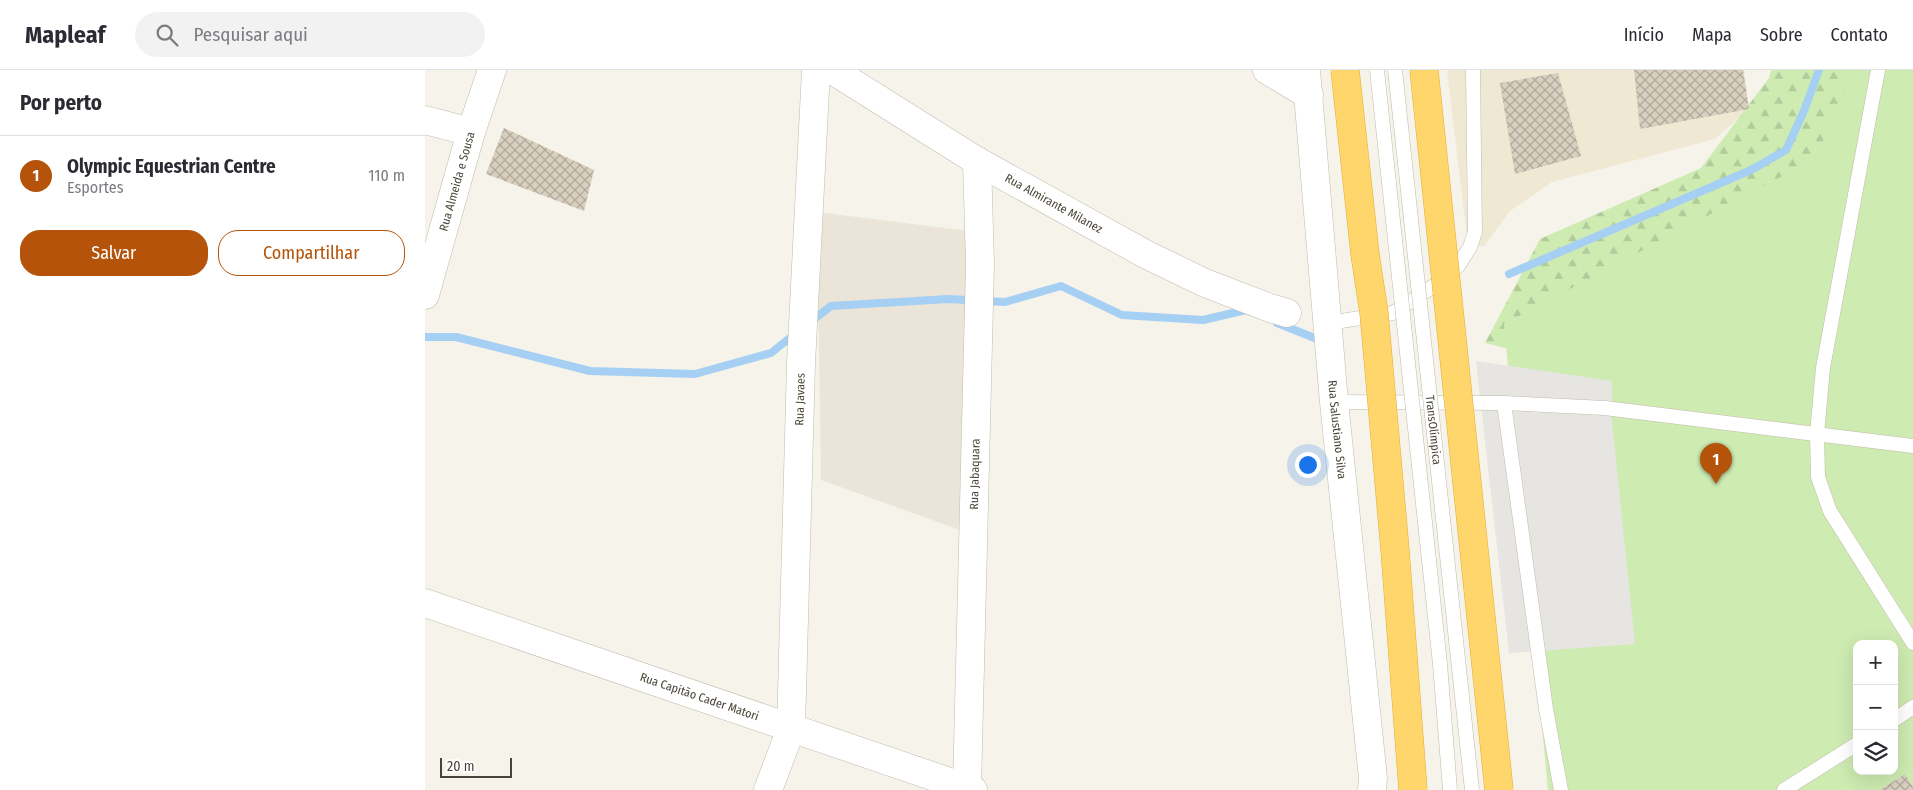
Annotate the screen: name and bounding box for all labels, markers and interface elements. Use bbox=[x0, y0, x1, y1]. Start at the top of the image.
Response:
search box bbox=[135, 12, 485, 57]
text: Mapleaf bbox=[25, 21, 105, 49]
icon: search bbox=[153, 21, 181, 49]
text: Pesquisar aqui bbox=[193, 23, 308, 46]
text: Início bbox=[1624, 24, 1664, 46]
text: Mapa bbox=[1692, 24, 1732, 46]
text: Sobre bbox=[1760, 24, 1803, 46]
text: Contato bbox=[1831, 24, 1888, 46]
text: Por perto bbox=[20, 90, 102, 116]
street label: Rua Almeida e Sousa bbox=[436, 130, 478, 233]
text: Olympic Equestrian Centre bbox=[67, 155, 276, 178]
text: 1 bbox=[33, 166, 39, 185]
text: 110 m bbox=[368, 166, 405, 185]
street label: Rua Almirante Milanez bbox=[1003, 171, 1105, 236]
text: Esportes bbox=[67, 178, 124, 197]
button: Salvar bbox=[20, 230, 208, 276]
button: Compartilhar bbox=[218, 230, 405, 276]
street label: Rua Javaes bbox=[792, 373, 808, 426]
street label: Rua Salustiano Silva bbox=[1325, 380, 1349, 480]
street label: TransOlímpica bbox=[1423, 395, 1444, 465]
street label: Rua Jabaquara bbox=[967, 438, 983, 510]
pin: 1 bbox=[1700, 443, 1732, 484]
your location bbox=[1295, 452, 1321, 478]
map controls bbox=[1853, 640, 1898, 775]
button: + bbox=[1853, 640, 1898, 685]
street label: Rua Capitão Cader Matori bbox=[638, 670, 761, 723]
button: − bbox=[1853, 685, 1898, 730]
button: layers bbox=[1853, 730, 1898, 775]
scale bar bbox=[440, 755, 513, 778]
text: 20 m bbox=[447, 758, 475, 775]

